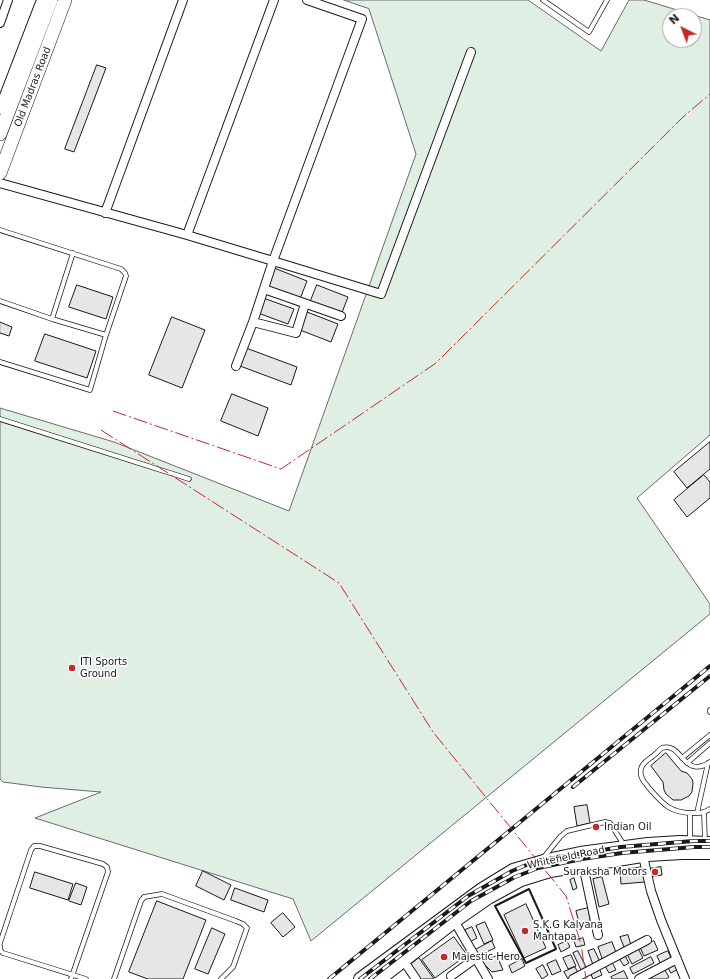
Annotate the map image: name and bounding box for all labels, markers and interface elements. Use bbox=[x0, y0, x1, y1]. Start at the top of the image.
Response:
north arrow bbox=[662, 8, 702, 48]
text: N bbox=[667, 12, 682, 27]
street label: Old Madras Road bbox=[12, 45, 54, 129]
place label: ITI Sports Ground bbox=[80, 656, 127, 680]
marker: ITI Sports Ground bbox=[67, 663, 77, 673]
place label: Indian Oil bbox=[604, 821, 651, 833]
marker: Indian Oil bbox=[591, 822, 601, 832]
street label: Whitefield Road bbox=[526, 844, 606, 872]
place label: Suraksha Motors bbox=[563, 866, 647, 878]
marker: Suraksha Motors bbox=[650, 867, 660, 877]
place label: S.K.G Kalyana Mantapa bbox=[533, 919, 603, 942]
marker: S.K.G Kalyana Mantapa bbox=[520, 926, 530, 936]
place label: Majestic Hero bbox=[452, 951, 520, 963]
marker: Majestic Hero bbox=[439, 952, 449, 962]

